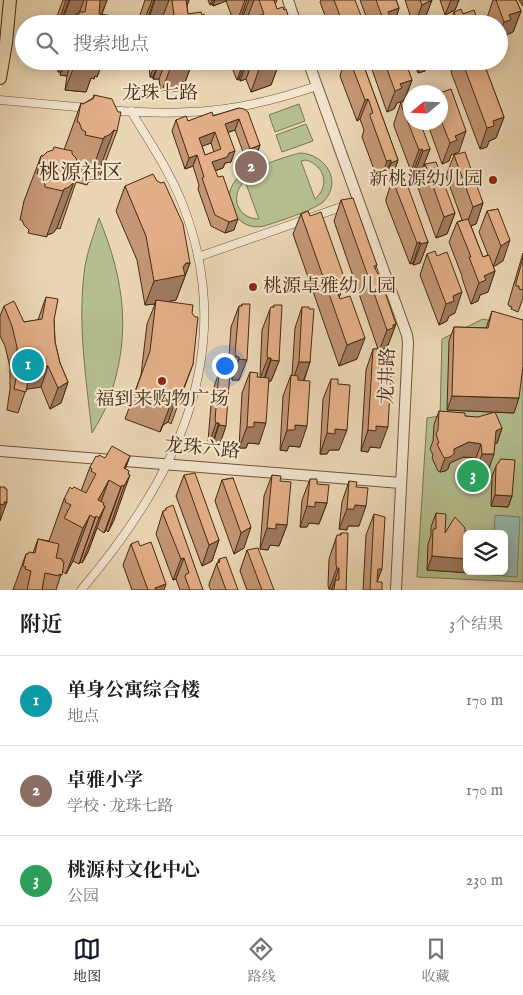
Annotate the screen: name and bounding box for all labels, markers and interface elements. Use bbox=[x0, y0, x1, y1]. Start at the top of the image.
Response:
search box bbox=[15, 15, 508, 70]
icon: search bbox=[33, 29, 61, 57]
text: 搜索地点 bbox=[73, 33, 149, 57]
street label: 龙珠七路 bbox=[122, 82, 198, 106]
north arrow bbox=[403, 85, 448, 130]
pin: 2 bbox=[235, 148, 267, 186]
district label: 桃源社区 bbox=[39, 160, 123, 187]
place label: 新桃源幼儿园 bbox=[369, 168, 483, 192]
marker: 新桃源幼儿园 bbox=[487, 174, 499, 186]
place label: 桃源卓雅幼儿园 bbox=[263, 275, 396, 299]
marker: 桃源卓雅幼儿园 bbox=[247, 281, 259, 293]
pin: 1 bbox=[12, 346, 44, 384]
street label: 龙井路 bbox=[375, 347, 401, 405]
your location bbox=[212, 353, 238, 379]
marker: 福到来购物广场 bbox=[156, 375, 168, 387]
place label: 福到来购物广场 bbox=[95, 388, 229, 412]
street label: 龙珠六路 bbox=[163, 434, 241, 464]
pin: 3 bbox=[457, 457, 489, 495]
map controls bbox=[463, 530, 508, 575]
button: layers bbox=[463, 530, 508, 575]
text: 附近 bbox=[20, 612, 62, 639]
text: 3个结果 bbox=[449, 615, 503, 635]
text: 单身公寓综合楼 bbox=[67, 679, 200, 703]
text: 1 bbox=[33, 691, 39, 711]
text: 170 m bbox=[466, 691, 503, 711]
text: 地点 bbox=[67, 707, 99, 727]
text: 卓雅小学 bbox=[67, 769, 143, 793]
text: 2 bbox=[32, 781, 40, 801]
text: 170 m bbox=[466, 781, 503, 801]
text: 学校 · 龙珠七路 bbox=[67, 797, 174, 817]
text: 桃源村文化中心 bbox=[67, 859, 200, 883]
text: 3 bbox=[33, 871, 39, 891]
text: 230 m bbox=[466, 871, 503, 891]
text: 公园 bbox=[67, 887, 99, 907]
tab: 地图 bbox=[73, 935, 101, 986]
tab: 路线 bbox=[247, 935, 275, 986]
tab: 收藏 bbox=[422, 935, 450, 986]

